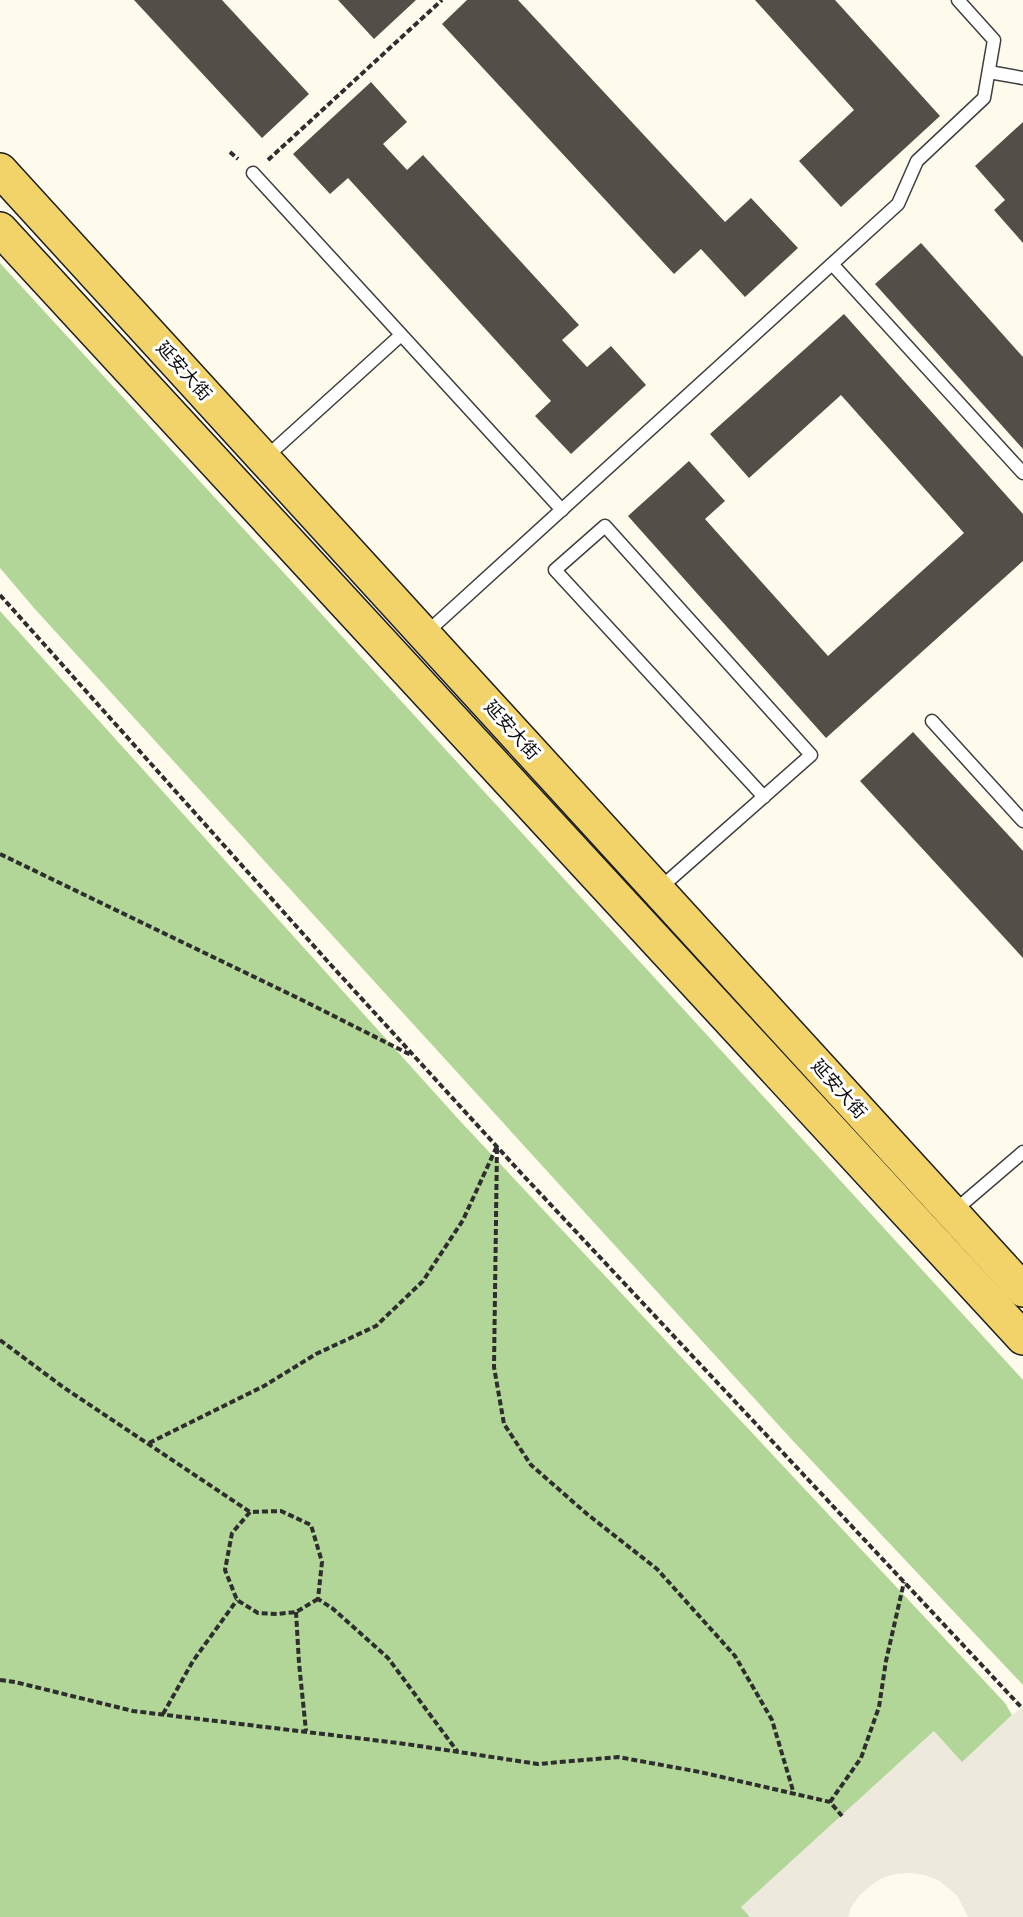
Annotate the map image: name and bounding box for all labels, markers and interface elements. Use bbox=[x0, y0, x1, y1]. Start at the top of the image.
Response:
street label: 延安大街 bbox=[152, 338, 216, 404]
street label: 延安大街 bbox=[480, 697, 544, 763]
street label: 延安大街 bbox=[807, 1056, 871, 1122]

